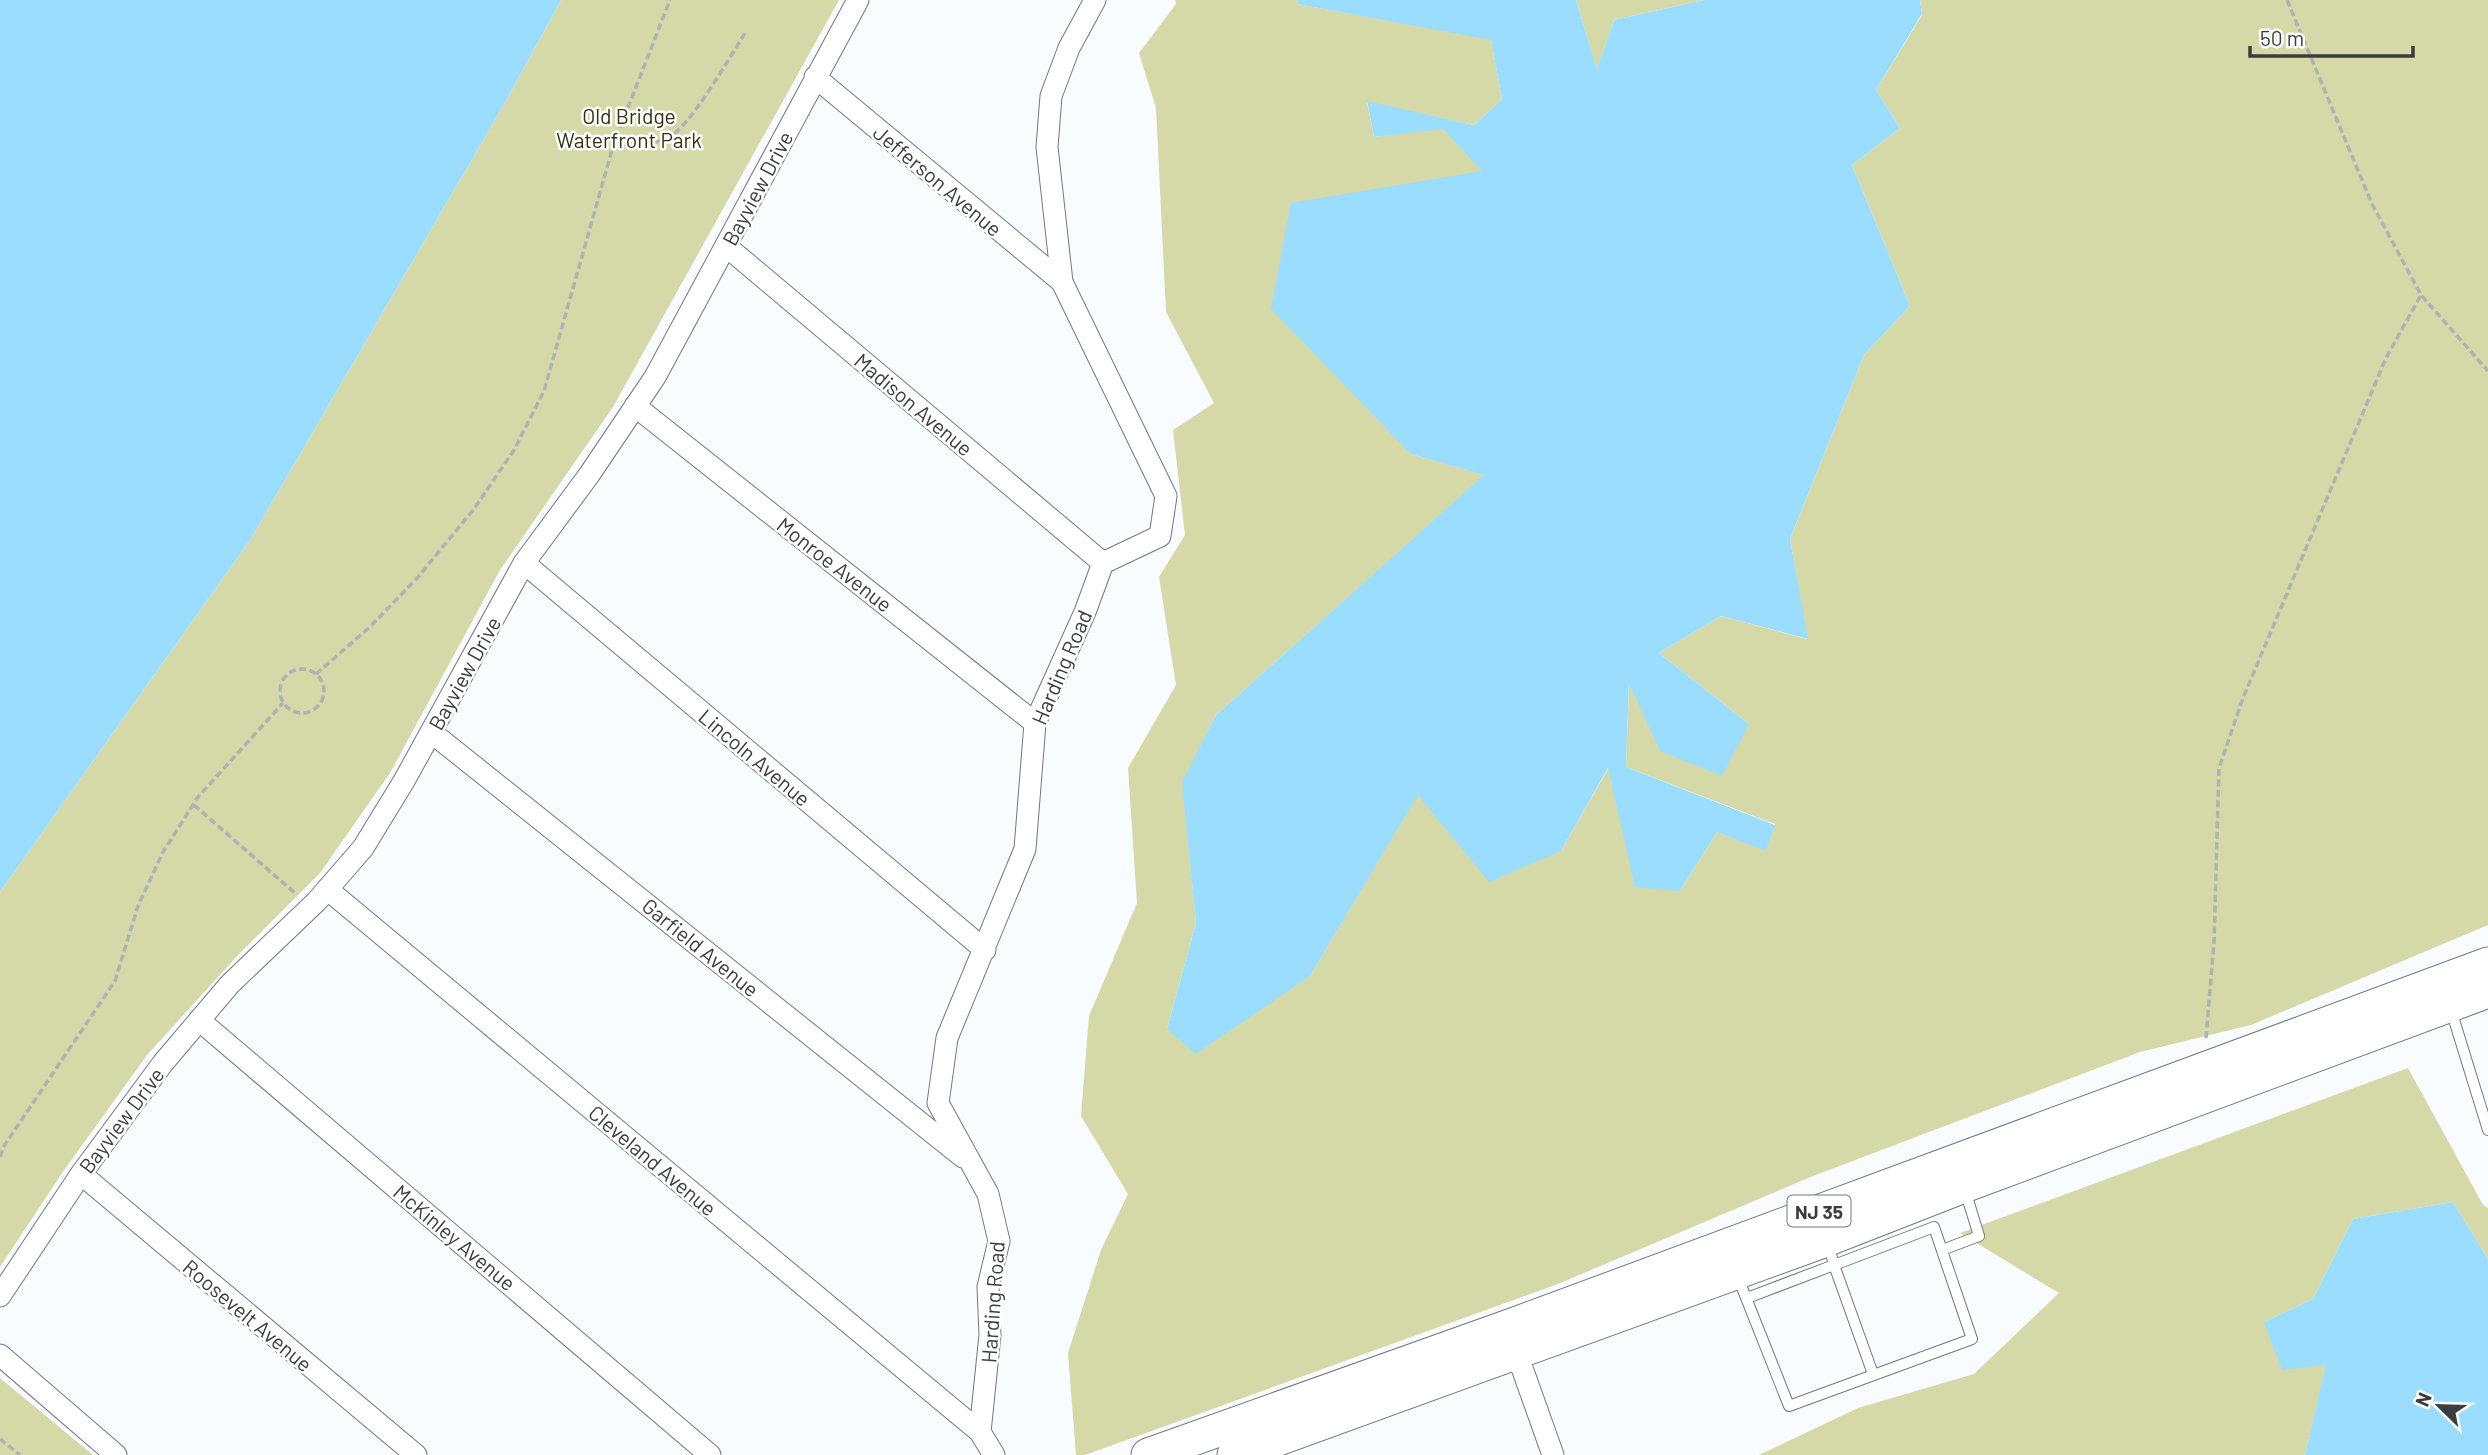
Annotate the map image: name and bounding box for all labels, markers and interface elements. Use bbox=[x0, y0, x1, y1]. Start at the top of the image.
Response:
scale bar bbox=[2250, 14, 2413, 58]
text: 50 m bbox=[2260, 25, 2304, 50]
park label: Old Bridge Waterfront Park bbox=[556, 103, 702, 152]
street label: Jefferson Avenue bbox=[869, 119, 1007, 241]
street label: Bayview Drive bbox=[716, 127, 798, 249]
street label: Madison Avenue bbox=[850, 347, 978, 461]
street label: Monroe Avenue bbox=[773, 511, 897, 617]
street label: Harding Road bbox=[1026, 606, 1096, 728]
street label: Bayview Drive bbox=[423, 612, 505, 734]
street label: Lincoln Avenue bbox=[694, 703, 816, 811]
street label: Garfield Avenue bbox=[638, 892, 764, 1002]
street label: Bayview Drive bbox=[73, 1062, 169, 1178]
street label: Cleveland Avenue bbox=[584, 1099, 722, 1221]
street label: McKinley Avenue bbox=[389, 1179, 521, 1295]
road number: NJ 35 bbox=[1787, 1196, 1850, 1226]
street label: Harding Road bbox=[975, 1240, 1009, 1364]
street label: Roosevelt Avenue bbox=[178, 1254, 318, 1376]
north arrow bbox=[2404, 1371, 2474, 1441]
text: N bbox=[2410, 1389, 2436, 1409]

